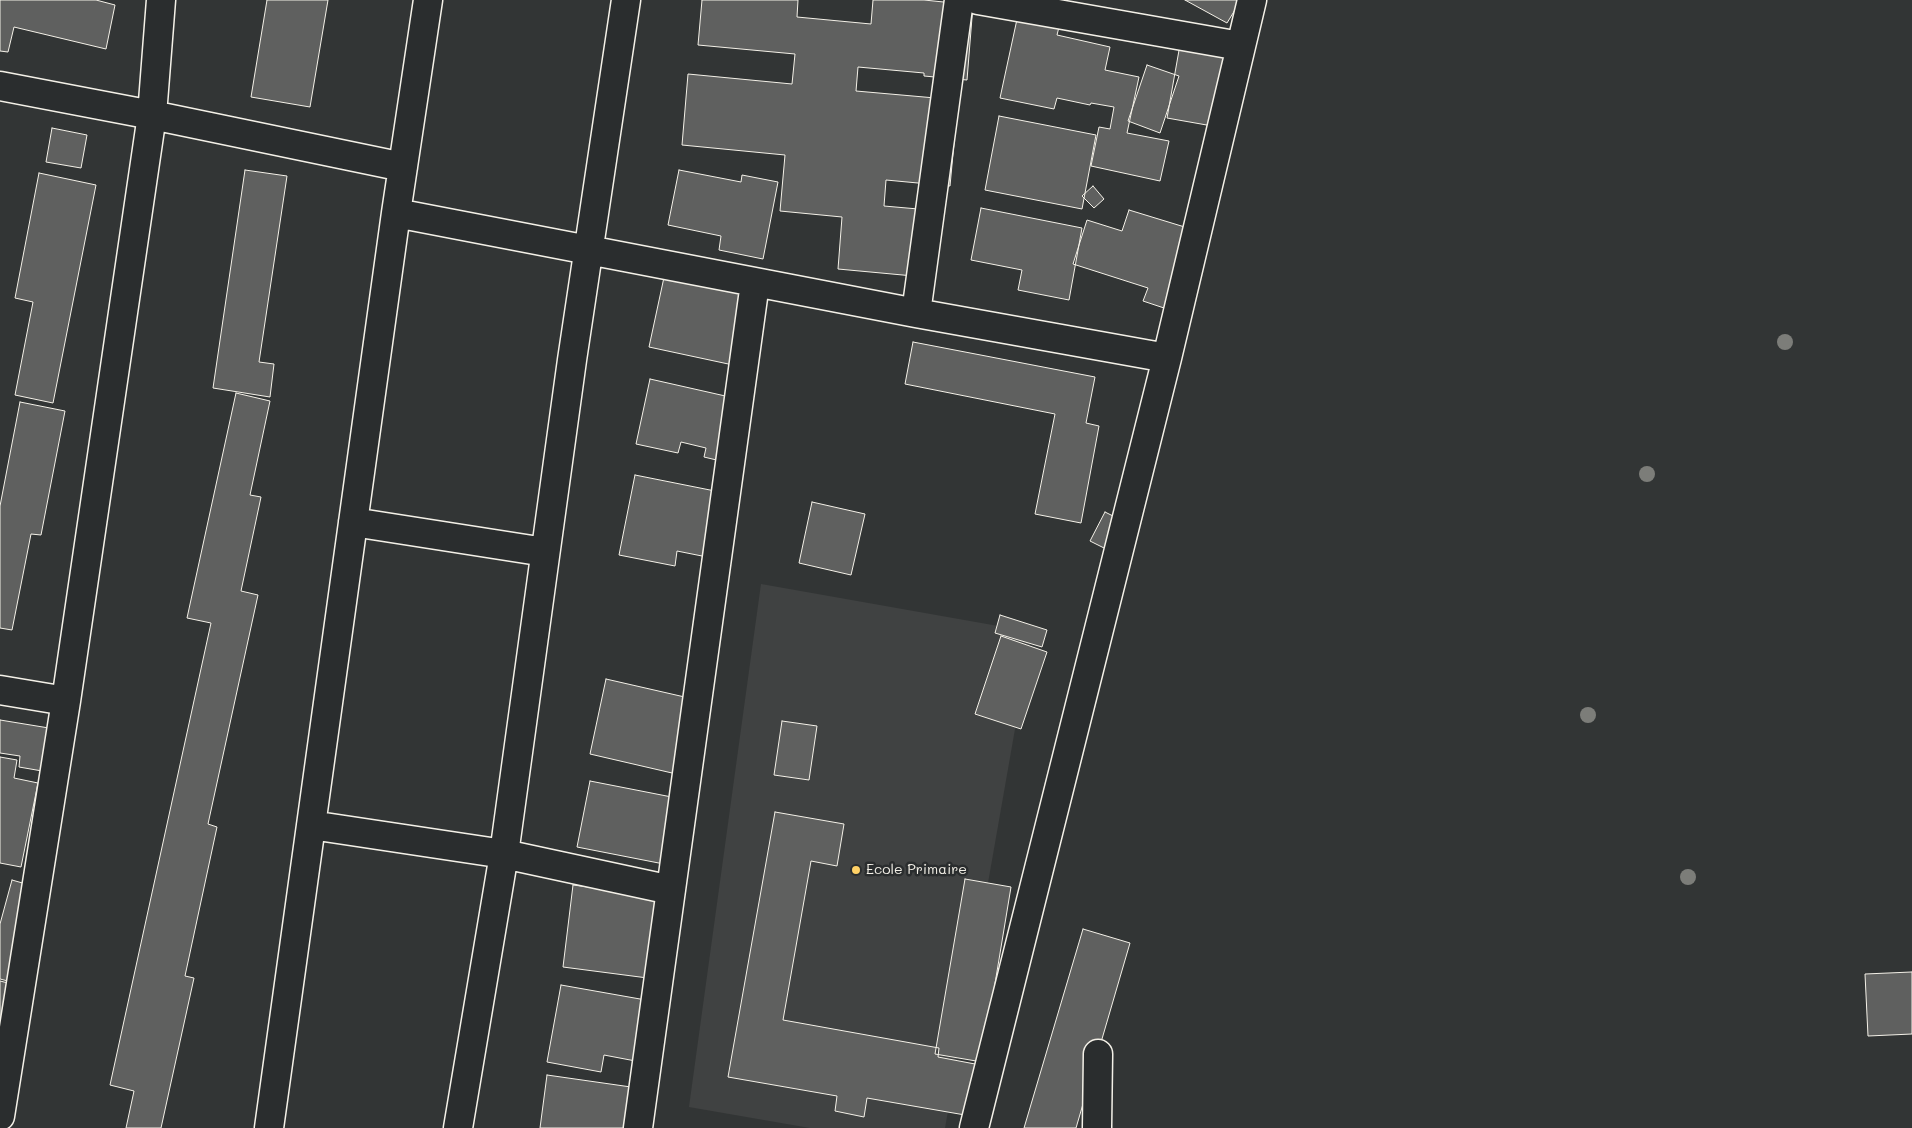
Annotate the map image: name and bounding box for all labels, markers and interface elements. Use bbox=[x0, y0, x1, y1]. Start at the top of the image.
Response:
place label: Ecole Primaire bbox=[866, 862, 967, 878]
marker: Ecole Primaire bbox=[850, 864, 862, 876]

